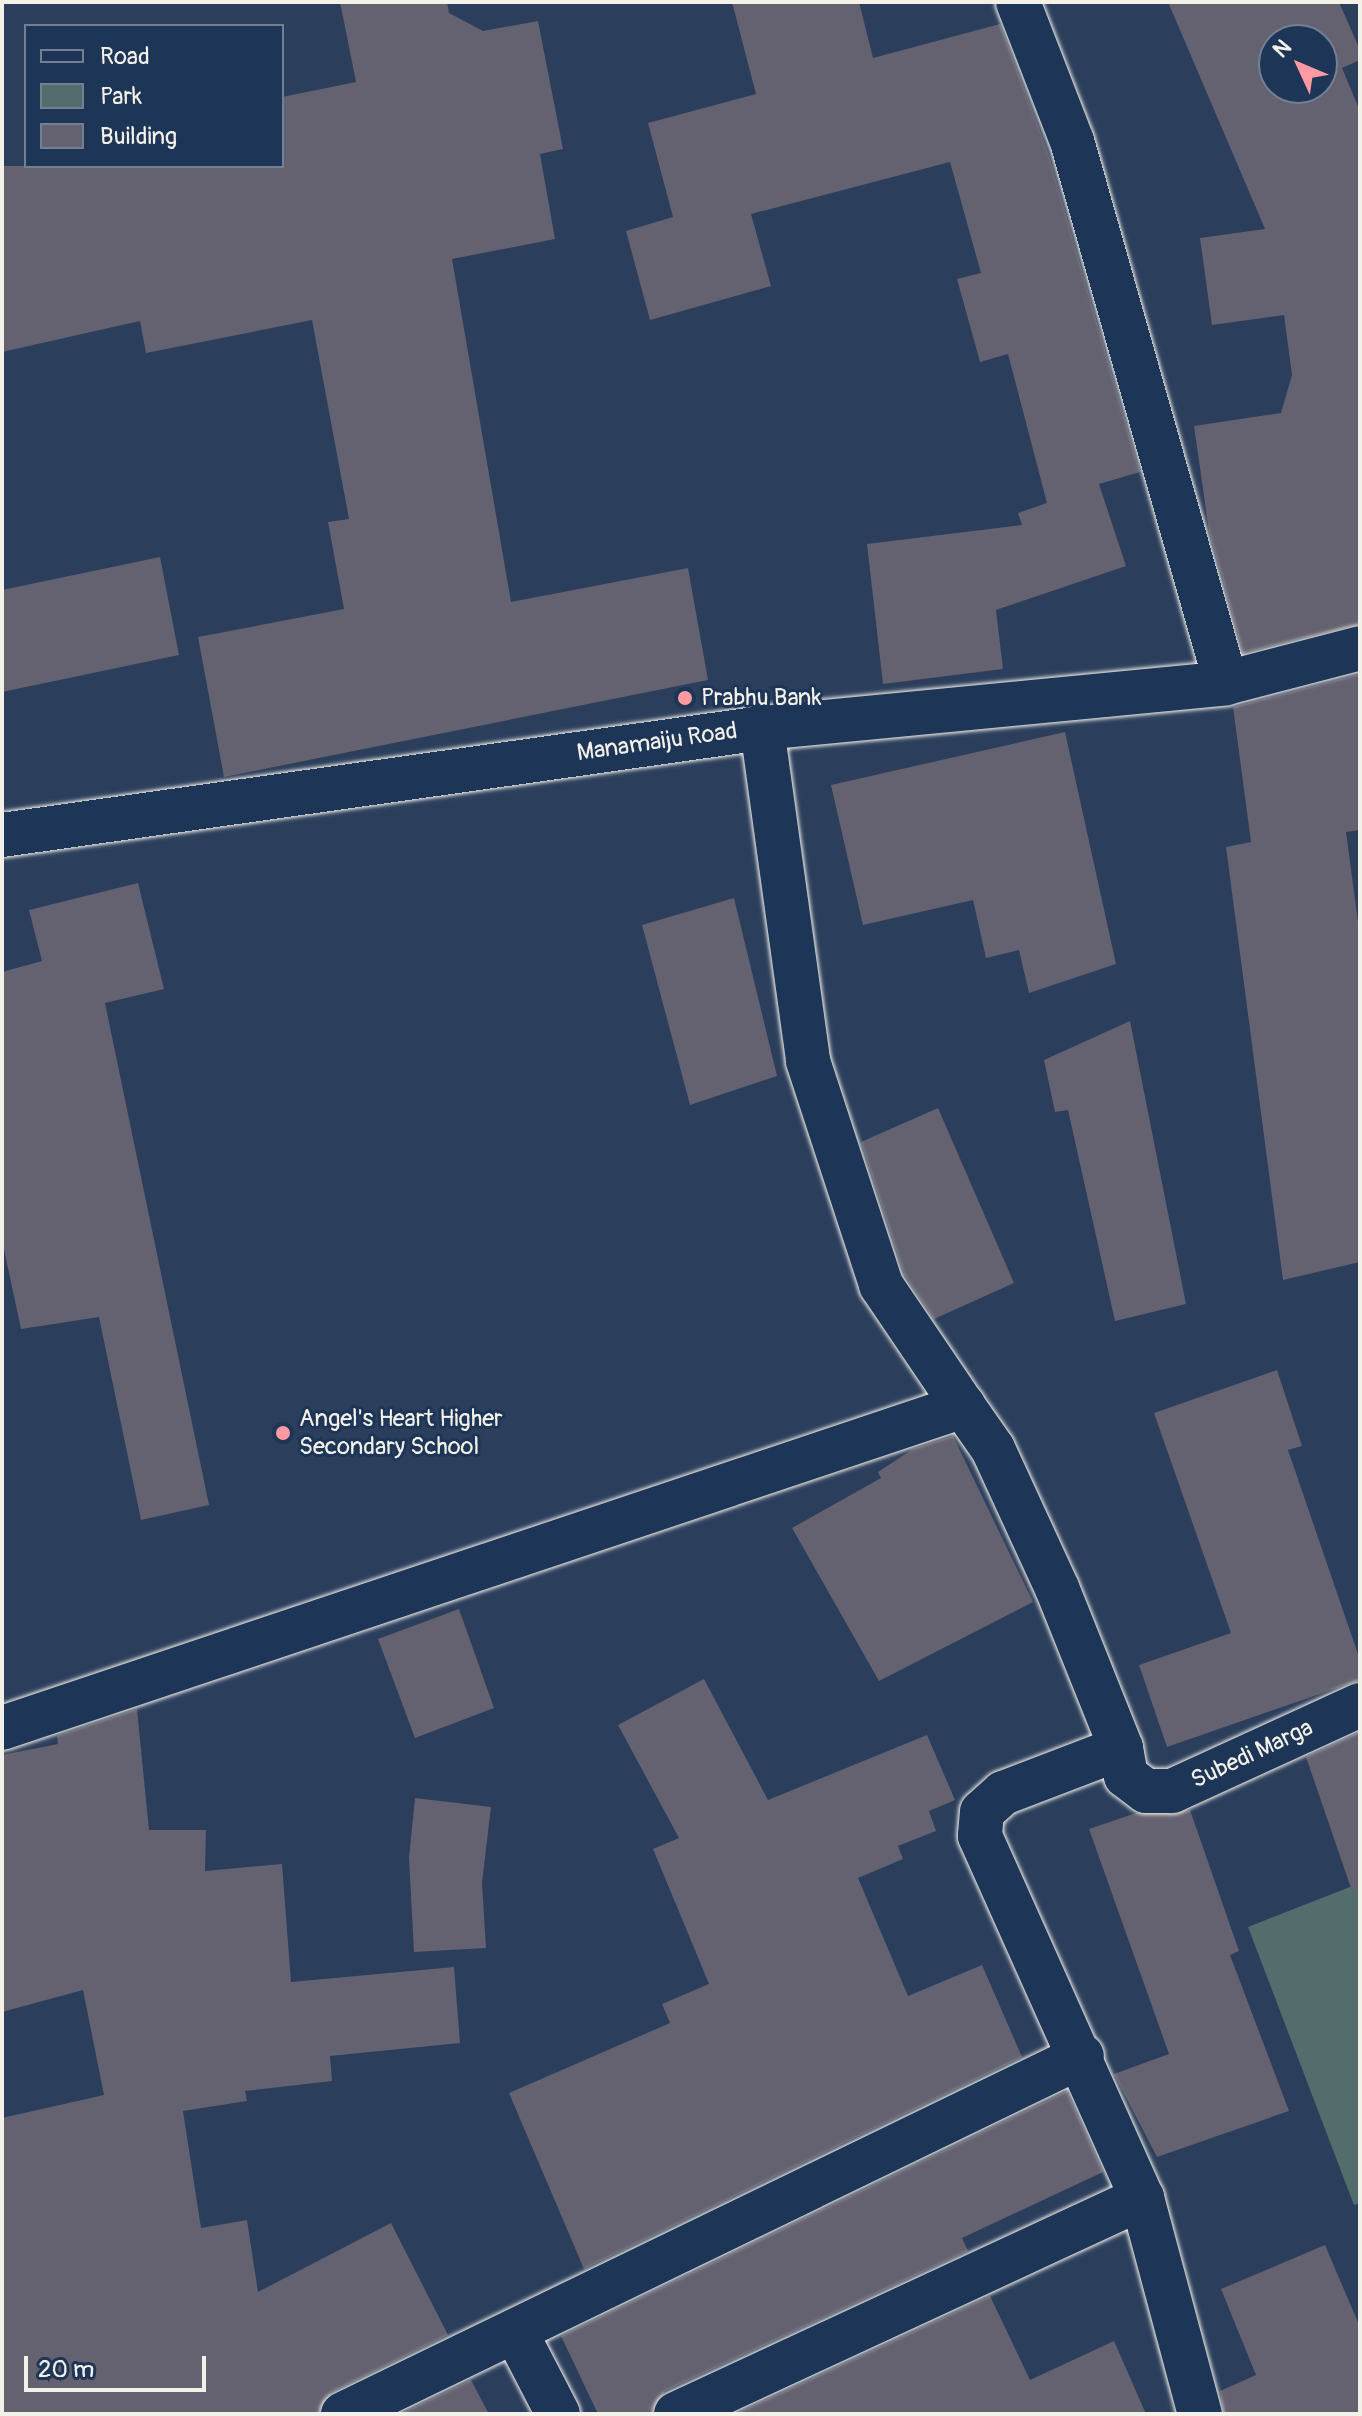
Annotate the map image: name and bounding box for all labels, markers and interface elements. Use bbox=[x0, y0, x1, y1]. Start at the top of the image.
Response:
legend bbox=[24, 24, 284, 168]
north arrow bbox=[1258, 24, 1338, 104]
text: N bbox=[1267, 34, 1297, 64]
text: Road bbox=[100, 42, 150, 71]
text: Park bbox=[100, 82, 142, 111]
text: Building bbox=[100, 122, 177, 151]
place label: Prabhu Bank bbox=[701, 684, 821, 712]
marker: Prabhu Bank bbox=[676, 689, 694, 707]
street label: Manamaiju Road bbox=[575, 716, 739, 768]
place label: Angel's Heart Higher Secondary School bbox=[299, 1405, 503, 1461]
marker: Angel's Heart Higher Secondary School bbox=[274, 1424, 292, 1442]
street label: Subedi Marga bbox=[1186, 1713, 1318, 1795]
scale bar bbox=[28, 2340, 210, 2390]
text: 20 m bbox=[38, 2355, 94, 2384]

